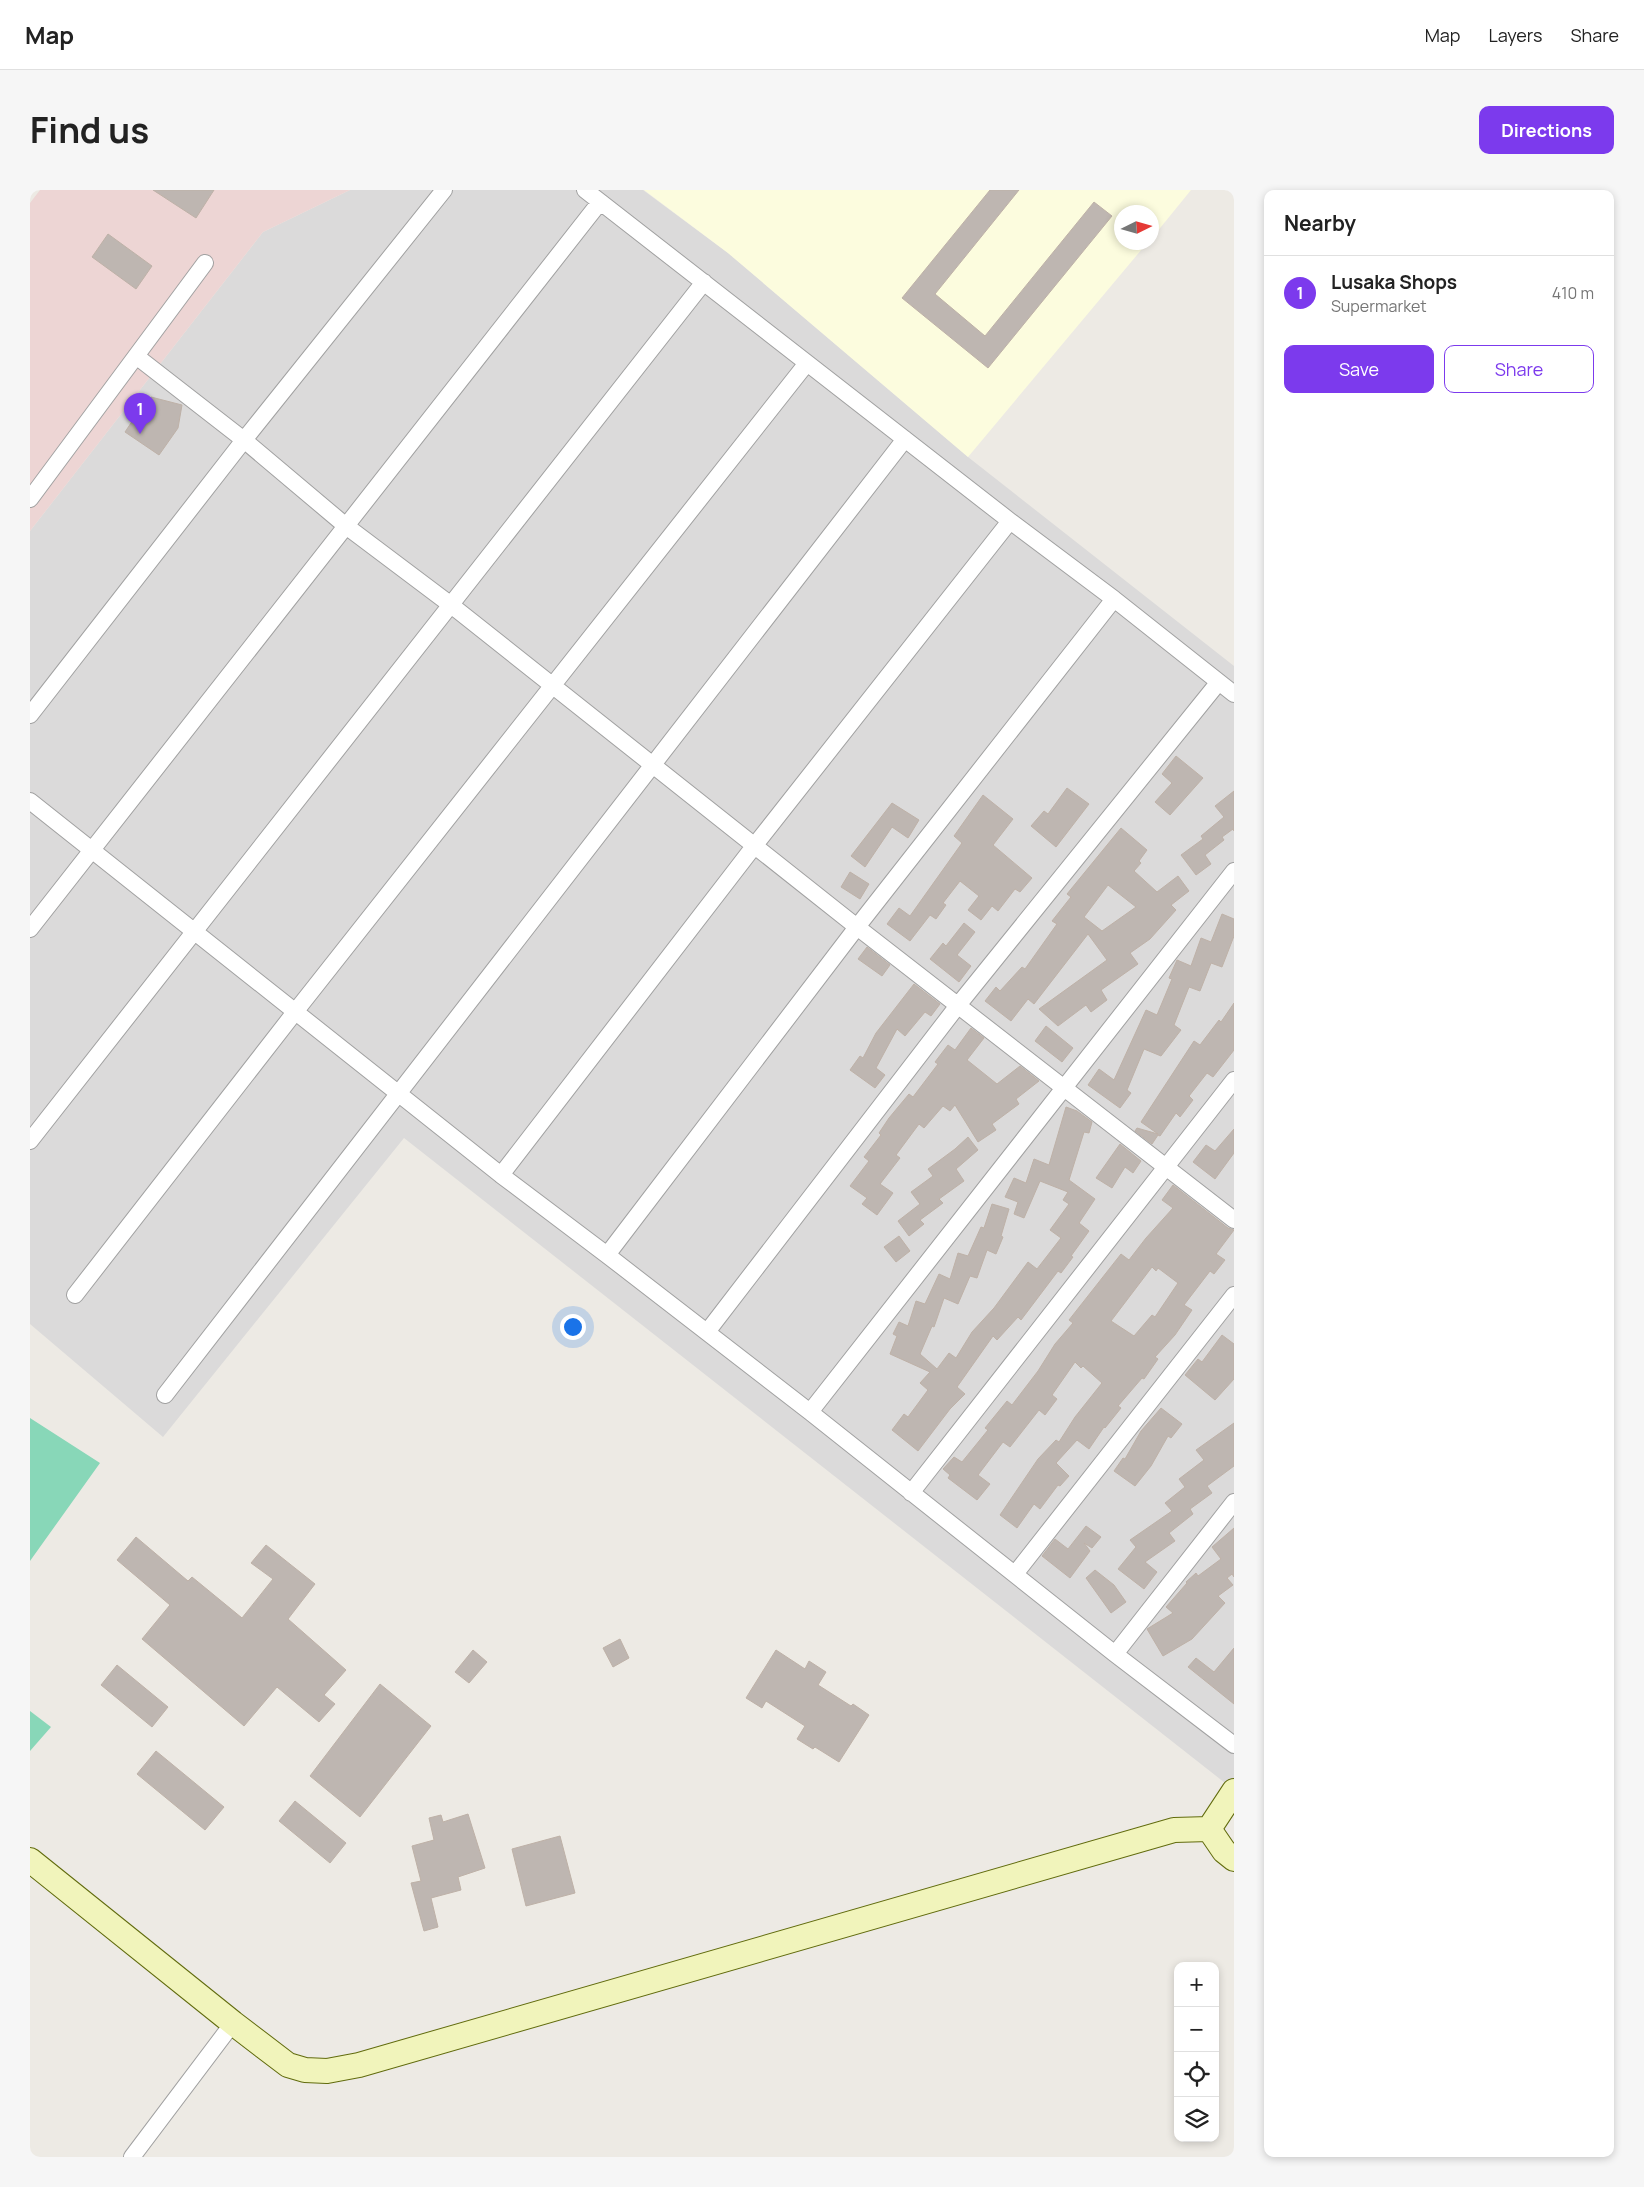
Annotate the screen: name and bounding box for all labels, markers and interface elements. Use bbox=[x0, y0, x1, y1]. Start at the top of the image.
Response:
text: Map bbox=[25, 18, 74, 51]
text: Map bbox=[1425, 23, 1460, 47]
text: Layers bbox=[1488, 23, 1542, 47]
text: Share bbox=[1570, 23, 1619, 47]
text: Find us bbox=[30, 106, 149, 154]
button: Directions bbox=[1479, 106, 1614, 154]
north arrow bbox=[1114, 205, 1159, 250]
text: Nearby bbox=[1284, 209, 1356, 237]
text: Lusaka Shops bbox=[1331, 269, 1457, 295]
text: 1 bbox=[1296, 282, 1304, 304]
text: 410 m bbox=[1552, 282, 1594, 304]
text: Supermarket bbox=[1331, 295, 1427, 317]
button: Save bbox=[1284, 345, 1434, 393]
button: Share bbox=[1444, 345, 1594, 393]
pin: 1 bbox=[124, 393, 156, 434]
your location bbox=[560, 1314, 586, 1340]
map controls bbox=[1174, 1962, 1219, 2142]
button: + bbox=[1174, 1962, 1219, 2007]
button: − bbox=[1174, 2007, 1219, 2052]
button: locate bbox=[1174, 2052, 1219, 2097]
button: layers bbox=[1174, 2097, 1219, 2142]

